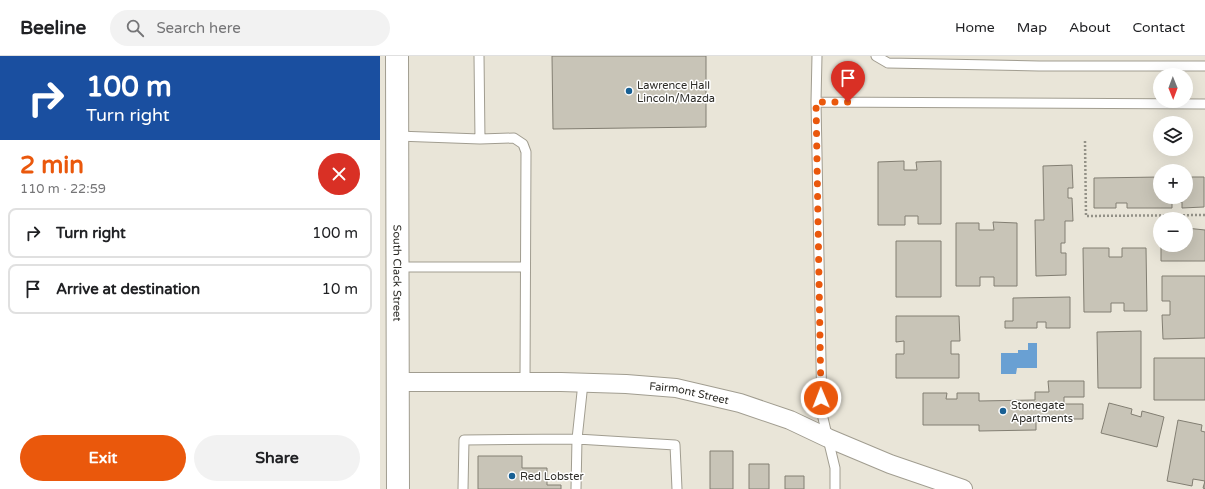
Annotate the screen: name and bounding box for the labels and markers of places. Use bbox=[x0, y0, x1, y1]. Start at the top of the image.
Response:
pin bbox=[831, 61, 865, 102]
place label: Lawrence Hall Lincoln/Mazda bbox=[637, 79, 715, 105]
marker: Lawrence Hall Lincoln/Mazda bbox=[624, 86, 634, 96]
place label: Stonegate Apartments bbox=[1011, 399, 1073, 425]
marker: Stonegate Apartments bbox=[998, 406, 1008, 416]
place label: Red Lobster bbox=[520, 470, 584, 483]
marker: Red Lobster bbox=[507, 471, 517, 481]

